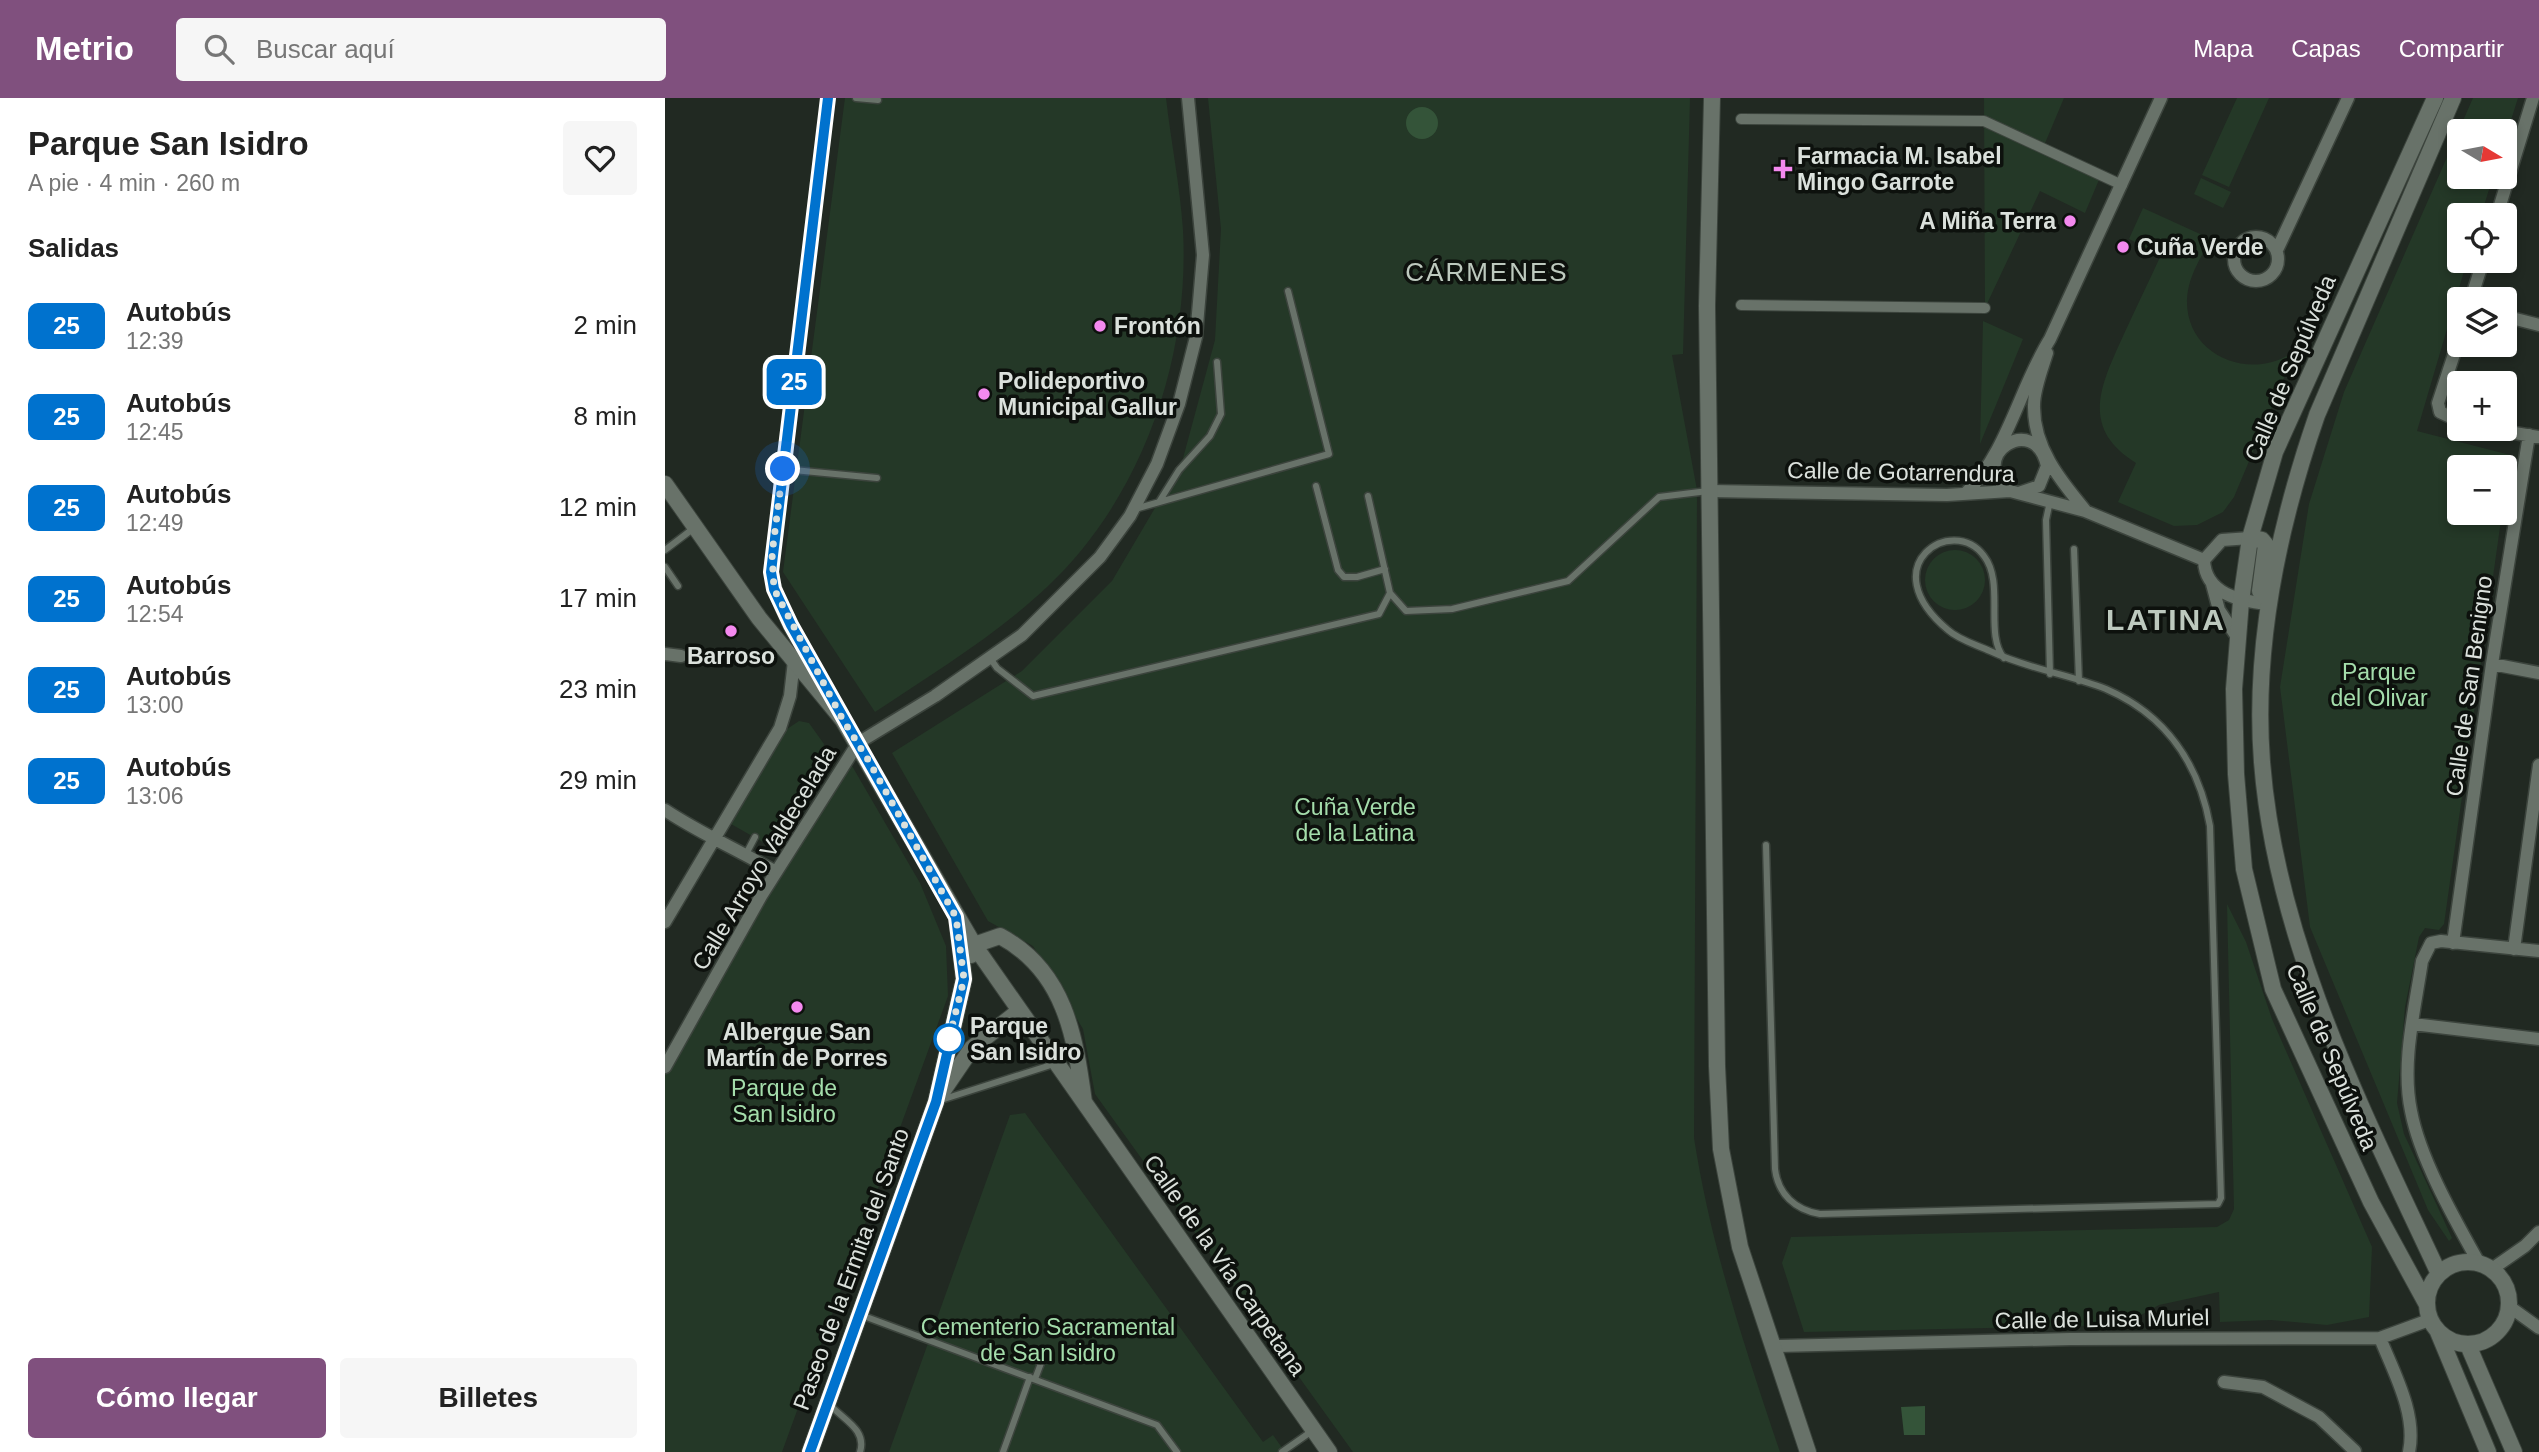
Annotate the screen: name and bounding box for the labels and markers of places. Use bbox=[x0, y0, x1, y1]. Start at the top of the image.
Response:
place label: Farmacia M. Isabel Mingo Garrote bbox=[1797, 143, 2002, 195]
marker: Farmacia M. Isabel Mingo Garrote bbox=[1775, 161, 1791, 177]
place label: A Miña Terra bbox=[1919, 208, 2056, 234]
marker: A Miña Terra bbox=[2062, 213, 2078, 229]
place label: Cuña Verde bbox=[2137, 234, 2264, 260]
marker: Cuña Verde bbox=[2115, 239, 2131, 255]
place label: Frontón bbox=[1114, 313, 1201, 339]
marker: Frontón bbox=[1092, 318, 1108, 334]
place label: Polideportivo Municipal Gallur bbox=[998, 368, 1177, 420]
marker: Polideportivo Municipal Gallur bbox=[976, 386, 992, 402]
marker: Barroso bbox=[723, 623, 739, 639]
place label: Barroso bbox=[687, 643, 775, 669]
marker: Albergue San Martín de Porres bbox=[789, 999, 805, 1015]
place label: Parque San Isidro bbox=[970, 1013, 1081, 1065]
place label: Albergue San Martín de Porres bbox=[706, 1019, 888, 1071]
marker: Parque San Isidro bbox=[934, 1024, 964, 1054]

